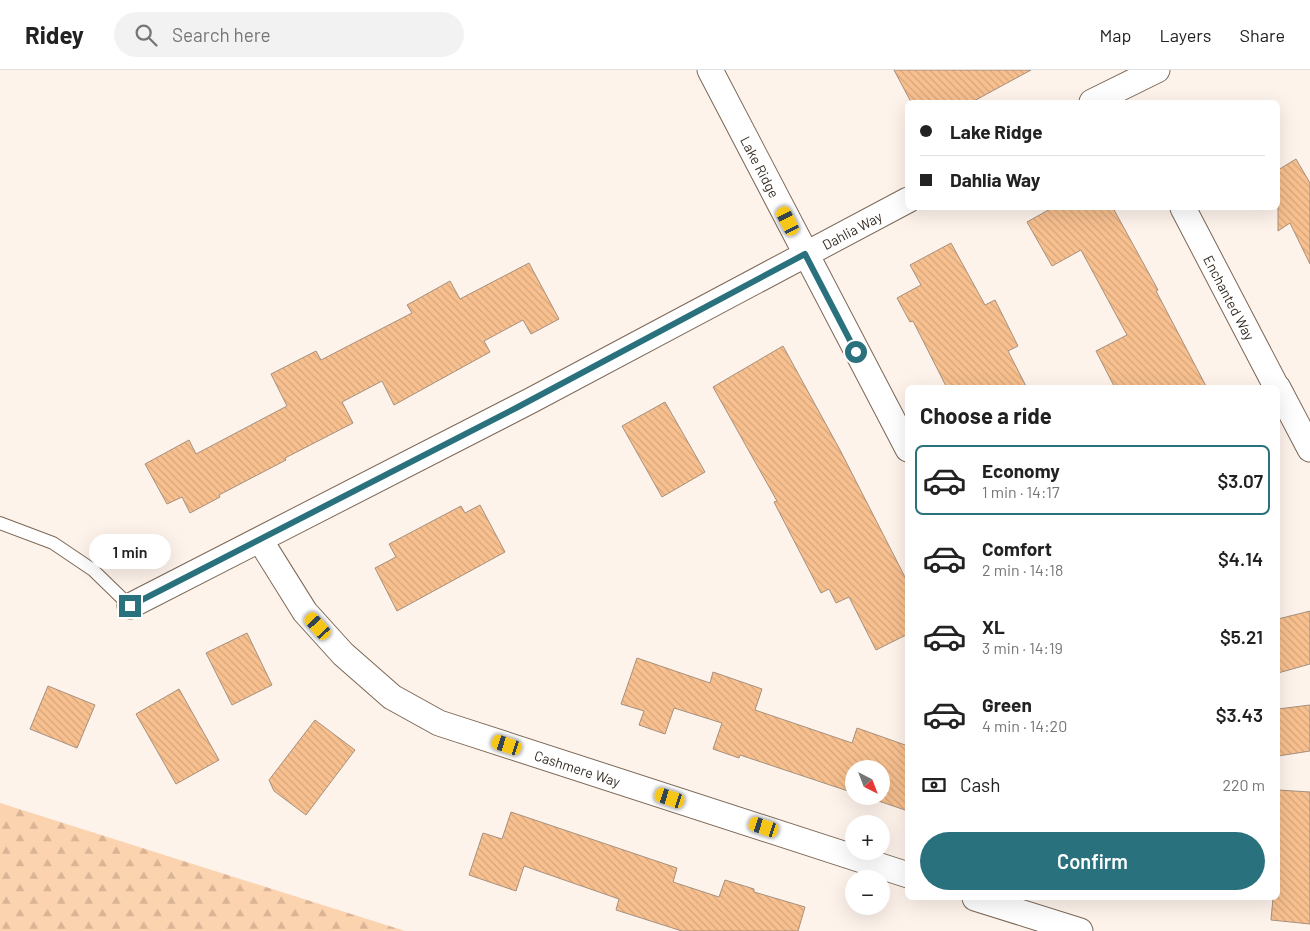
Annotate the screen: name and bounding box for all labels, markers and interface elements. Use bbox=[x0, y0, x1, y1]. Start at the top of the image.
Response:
search box bbox=[114, 12, 464, 57]
text: Ridey bbox=[25, 20, 84, 49]
icon: search bbox=[132, 21, 160, 49]
text: Search here bbox=[172, 23, 271, 46]
text: Map bbox=[1099, 24, 1131, 46]
text: Layers bbox=[1159, 24, 1212, 46]
text: Share bbox=[1240, 24, 1285, 46]
text: Lake Ridge bbox=[950, 120, 1043, 143]
street label: Lake Ridge bbox=[737, 133, 783, 200]
text: Dahlia Way bbox=[950, 168, 1040, 191]
car bbox=[774, 204, 801, 238]
street label: Dahlia Way bbox=[819, 207, 885, 253]
street label: Enchanted Way bbox=[1201, 252, 1259, 343]
route start bbox=[845, 341, 867, 363]
text: Choose a ride bbox=[920, 402, 1052, 428]
icon: car bbox=[922, 458, 967, 503]
text: Economy bbox=[982, 459, 1060, 482]
text: $3.07 bbox=[1217, 469, 1263, 492]
text: 1 min · 14:17 bbox=[982, 482, 1060, 501]
callout: 1 min bbox=[89, 534, 171, 568]
icon: car bbox=[922, 536, 967, 581]
text: Comfort bbox=[982, 537, 1052, 560]
text: 1 min bbox=[113, 542, 147, 561]
text: $4.14 bbox=[1218, 547, 1263, 570]
text: 2 min · 14:18 bbox=[982, 560, 1063, 579]
route end bbox=[119, 595, 141, 617]
car bbox=[302, 610, 333, 642]
icon: car bbox=[922, 614, 967, 659]
text: XL bbox=[982, 615, 1005, 638]
text: $5.21 bbox=[1220, 625, 1263, 648]
text: 3 min · 14:19 bbox=[982, 638, 1063, 657]
icon: car bbox=[922, 692, 967, 737]
text: Green bbox=[982, 693, 1032, 716]
text: $3.43 bbox=[1216, 703, 1263, 726]
text: 4 min · 14:20 bbox=[982, 716, 1067, 735]
car bbox=[490, 733, 523, 757]
street label: Cashmere Way bbox=[532, 746, 623, 790]
north arrow bbox=[845, 760, 890, 805]
map controls bbox=[845, 760, 890, 915]
icon: cash bbox=[920, 771, 948, 799]
text: Cash bbox=[960, 773, 1001, 796]
text: 220 m bbox=[1222, 775, 1265, 794]
car bbox=[653, 786, 686, 810]
car bbox=[747, 815, 780, 839]
button: + bbox=[845, 815, 890, 860]
button: Confirm bbox=[920, 832, 1265, 890]
button: − bbox=[845, 870, 890, 915]

